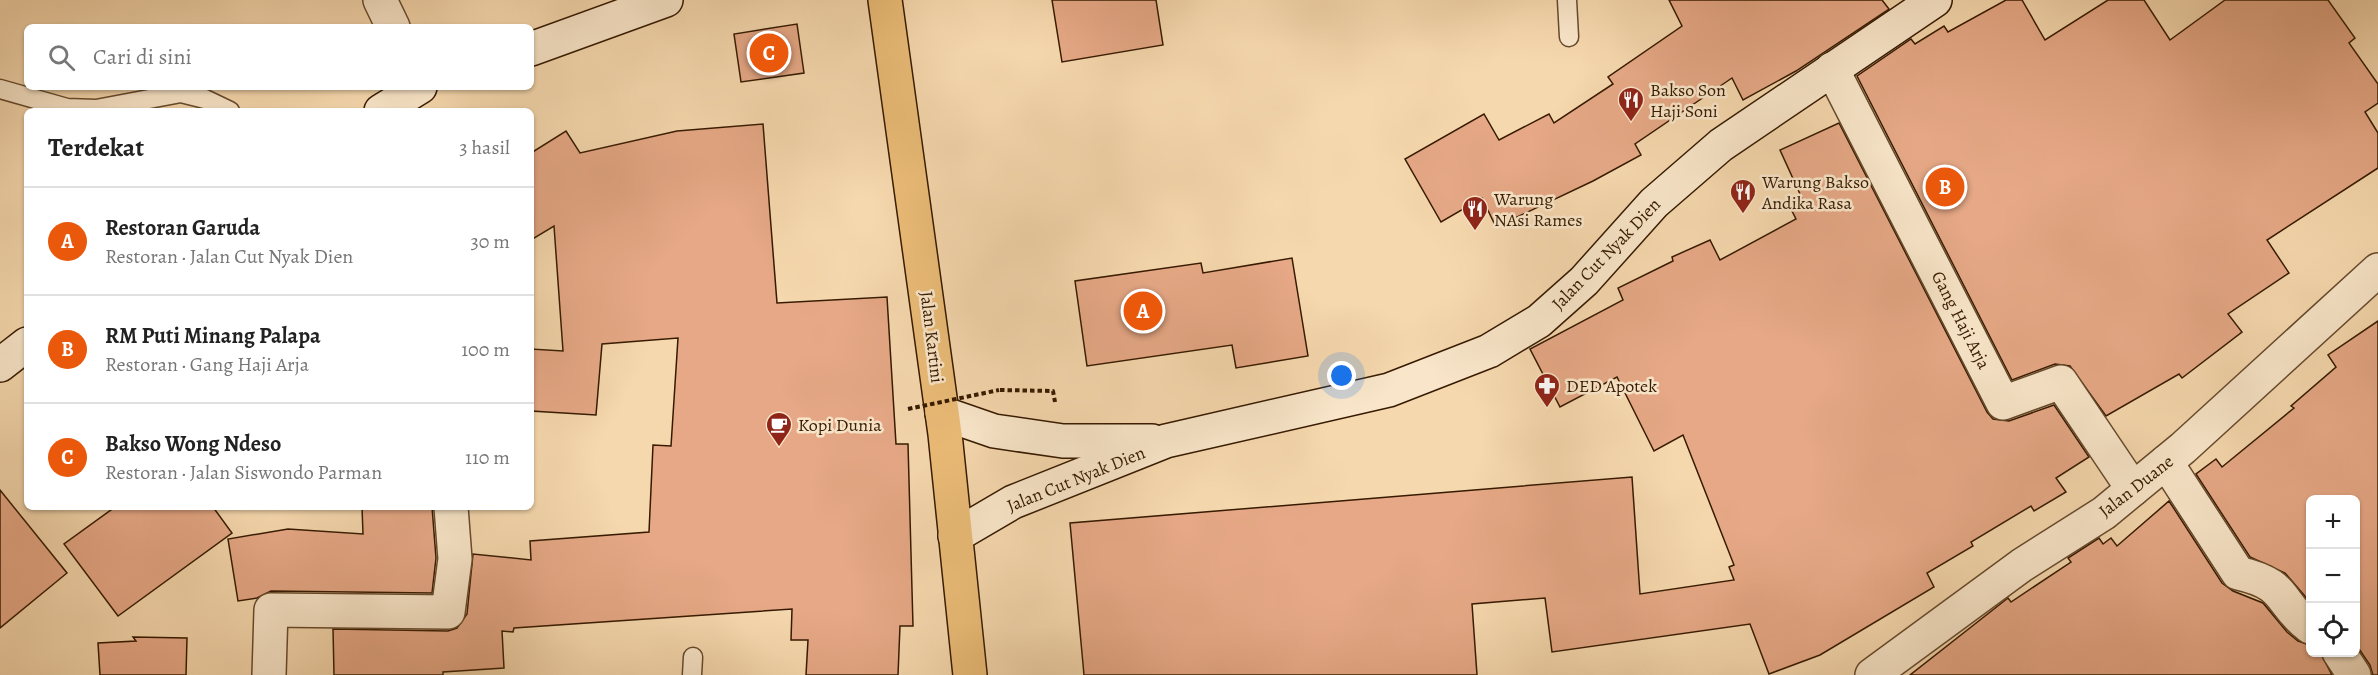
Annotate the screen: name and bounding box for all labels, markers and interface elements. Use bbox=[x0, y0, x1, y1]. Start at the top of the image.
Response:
search box bbox=[24, 24, 534, 90]
pin: C bbox=[750, 31, 788, 76]
icon: search bbox=[45, 41, 78, 74]
text: Cari di sini bbox=[93, 42, 192, 72]
place label: Bakso Son Haji Soni bbox=[1650, 78, 1726, 123]
restaurant icon: Bakso Son Haji Soni bbox=[1616, 85, 1646, 123]
text: Terdekat bbox=[48, 130, 144, 165]
text: 3 hasil bbox=[459, 134, 510, 161]
pin: B bbox=[1926, 164, 1964, 210]
place label: Warung Bakso Andika Rasa bbox=[1761, 170, 1869, 215]
restaurant icon: Warung Bakso Andika Rasa bbox=[1728, 177, 1758, 215]
place label: Warung NAsi Rames bbox=[1493, 187, 1582, 232]
street label: Jalan Cut Nyak Dien bbox=[1546, 193, 1666, 315]
restaurant icon: Warung NAsi Rames bbox=[1460, 194, 1490, 232]
text: Restoran Garuda bbox=[105, 213, 260, 243]
text: A bbox=[61, 228, 74, 255]
text: 30 m bbox=[470, 228, 510, 255]
text: Restoran · Jalan Cut Nyak Dien bbox=[105, 243, 353, 270]
street label: Gang Haji Arja bbox=[1926, 267, 1996, 374]
pin: A bbox=[1124, 288, 1162, 334]
street label: Jalan Kartini bbox=[914, 290, 950, 384]
text: RM Puti Minang Palapa bbox=[105, 321, 321, 351]
text: B bbox=[61, 336, 74, 363]
text: 100 m bbox=[461, 336, 510, 363]
text: Restoran · Gang Haji Arja bbox=[105, 351, 309, 378]
your location bbox=[1327, 361, 1356, 390]
pharmacy icon: DED Apotek bbox=[1532, 371, 1562, 409]
place label: DED Apotek bbox=[1566, 374, 1657, 398]
cafe icon: Kopi Dunia bbox=[764, 410, 794, 448]
place label: Kopi Dunia bbox=[798, 413, 882, 437]
text: Bakso Wong Ndeso bbox=[105, 429, 281, 459]
street label: Jalan Cut Nyak Dien bbox=[1003, 440, 1149, 518]
text: C bbox=[61, 444, 74, 471]
text: 110 m bbox=[465, 444, 510, 471]
street label: Jalan Duane bbox=[2094, 449, 2178, 523]
text: Restoran · Jalan Siswondo Parman bbox=[105, 459, 382, 486]
map controls bbox=[2306, 495, 2360, 657]
button: + bbox=[2306, 495, 2360, 549]
button: − bbox=[2306, 549, 2360, 603]
button: locate bbox=[2306, 603, 2360, 657]

